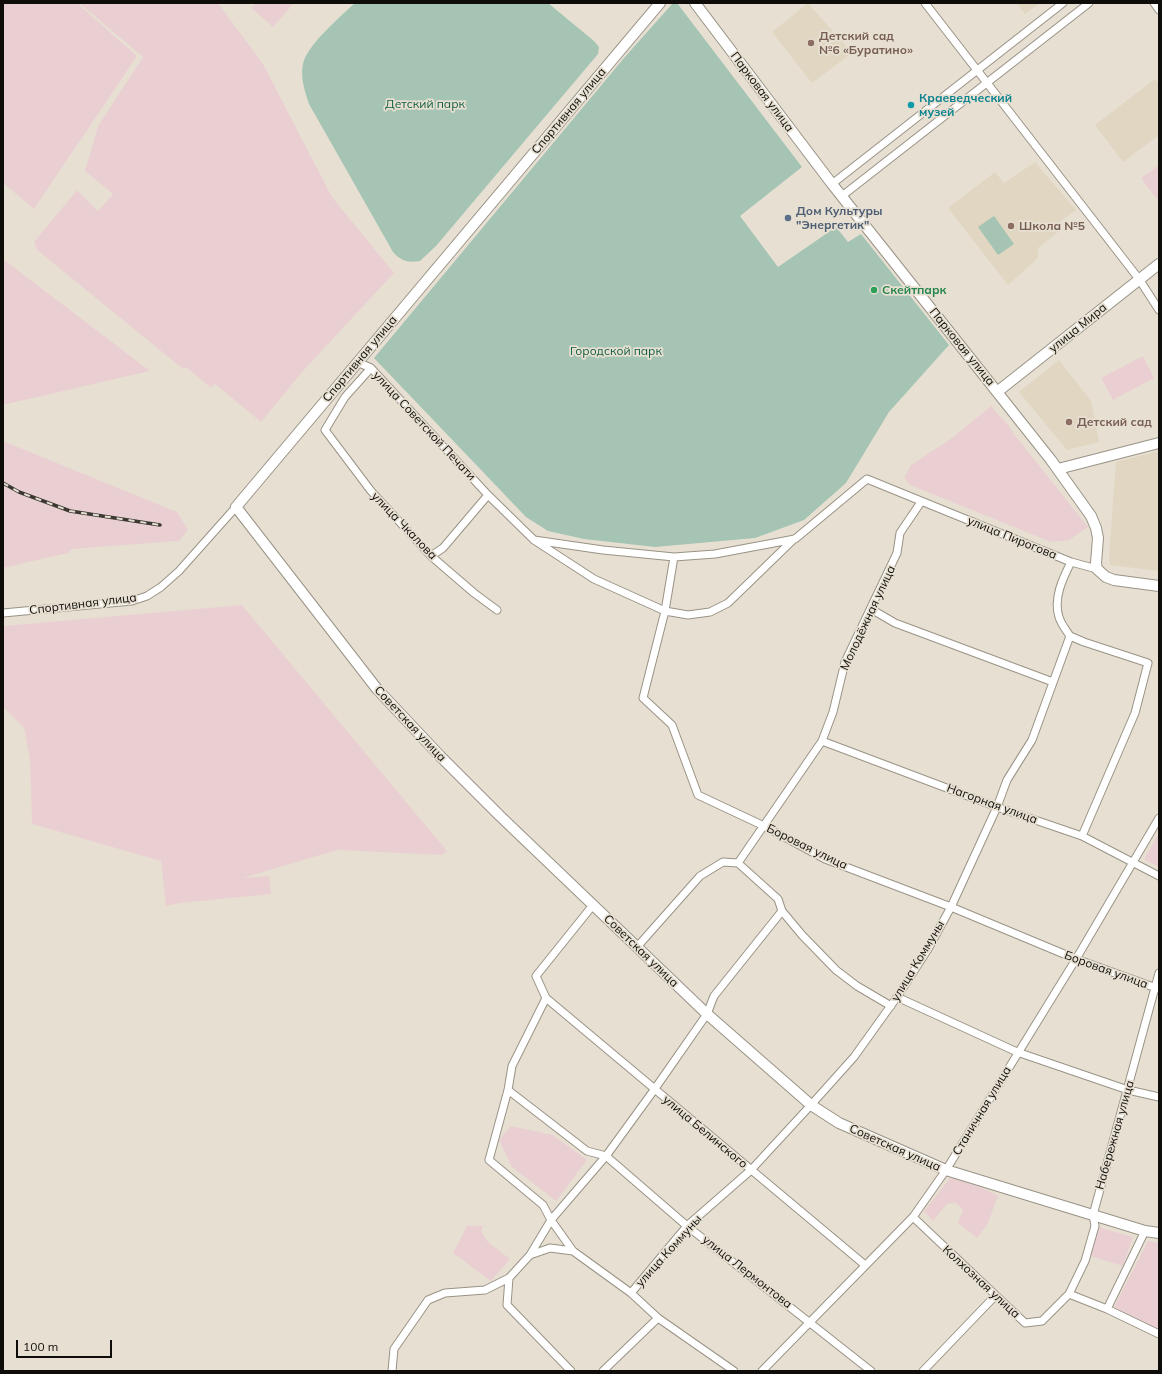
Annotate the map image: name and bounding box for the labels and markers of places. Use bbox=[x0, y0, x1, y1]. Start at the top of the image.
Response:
place label: Детский сад №6 «Буратино» bbox=[819, 29, 913, 57]
marker: Детский сад №6 «Буратино» bbox=[806, 38, 816, 48]
place label: Краеведческий музей bbox=[919, 91, 1012, 119]
marker: Краеведческий музей bbox=[906, 100, 916, 110]
place label: Дом Культуры "Энергетик" bbox=[796, 204, 882, 232]
marker: Дом Культуры "Энергетик" bbox=[783, 213, 793, 223]
place label: Школа №5 bbox=[1019, 219, 1085, 233]
marker: Школа №5 bbox=[1006, 221, 1016, 231]
place label: Скейтпарк bbox=[882, 283, 946, 297]
marker: Скейтпарк bbox=[869, 285, 879, 295]
place label: Детский сад bbox=[1077, 415, 1152, 429]
marker: Детский сад bbox=[1064, 417, 1074, 427]

